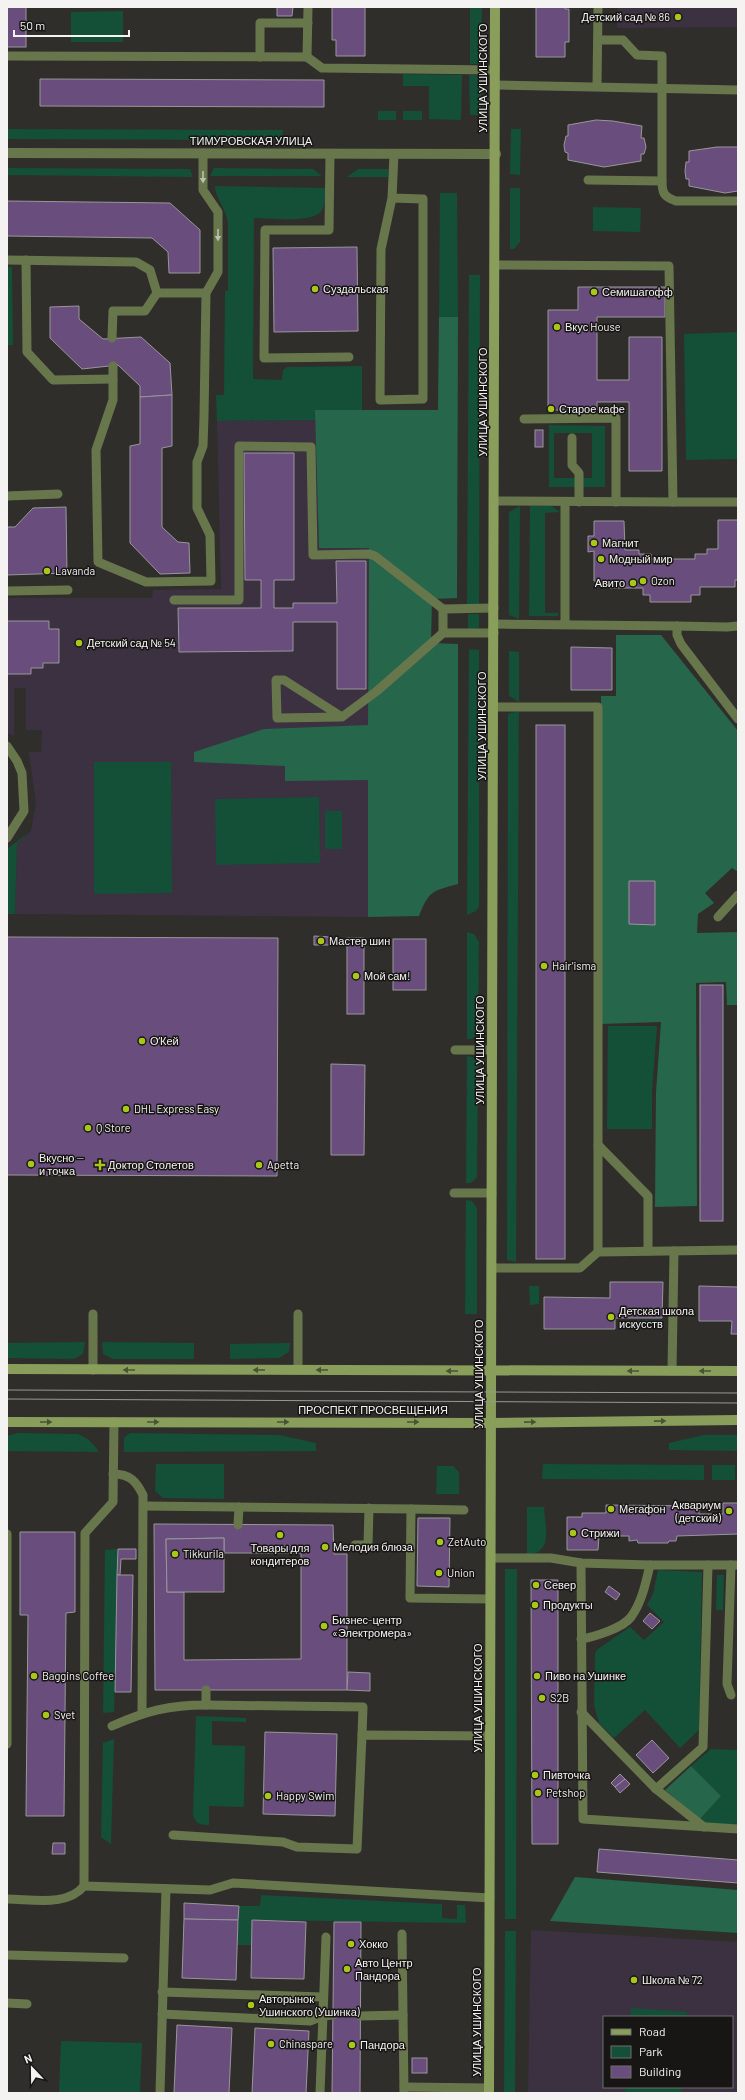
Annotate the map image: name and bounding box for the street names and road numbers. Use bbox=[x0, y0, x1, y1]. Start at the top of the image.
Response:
street label: УЛИЦА УШИНСКОГО bbox=[476, 23, 489, 133]
street label: ТИМУРОВСКАЯ УЛИЦА bbox=[190, 134, 313, 147]
street label: УЛИЦА УШИНСКОГО bbox=[476, 347, 489, 457]
street label: УЛИЦА УШИНСКОГО bbox=[475, 671, 488, 781]
street label: УЛИЦА УШИНСКОГО bbox=[473, 995, 486, 1105]
street label: УЛИЦА УШИНСКОГО bbox=[472, 1319, 485, 1429]
street label: ПРОСПЕКТ ПРОСВЕЩЕНИЯ bbox=[298, 1403, 448, 1416]
street label: УЛИЦА УШИНСКОГО bbox=[471, 1643, 484, 1753]
street label: УЛИЦА УШИНСКОГО bbox=[470, 1967, 483, 2077]

